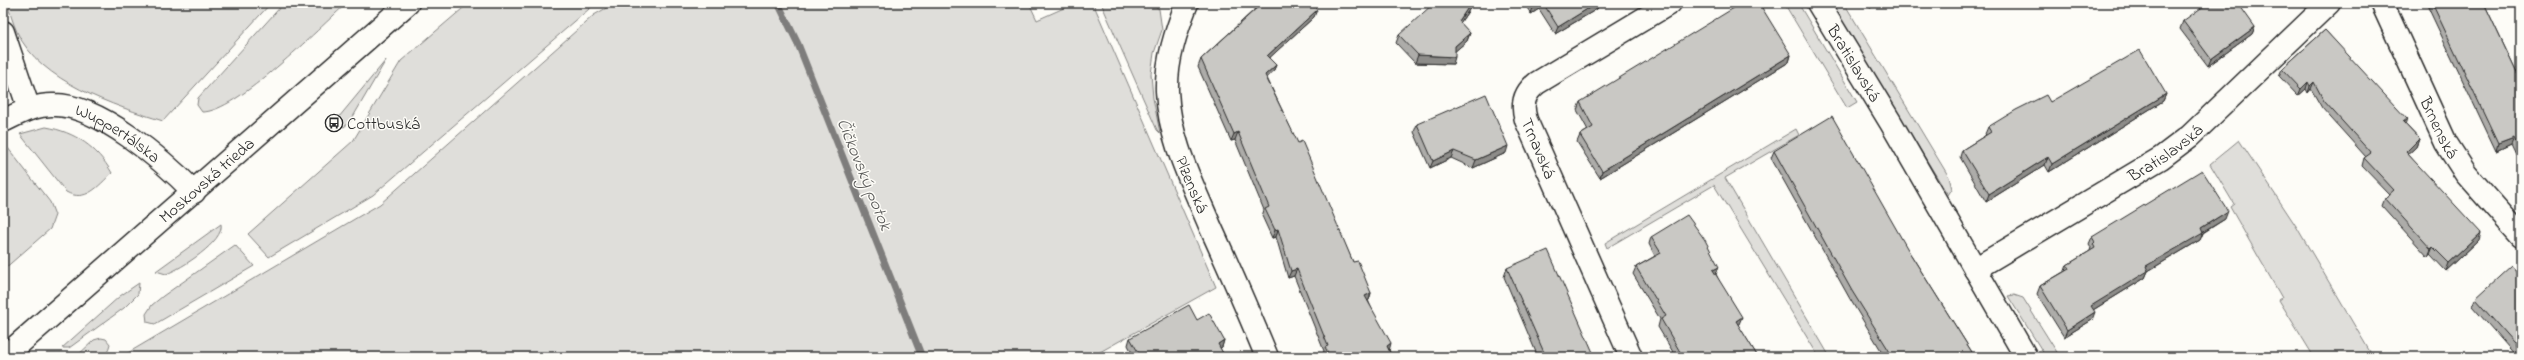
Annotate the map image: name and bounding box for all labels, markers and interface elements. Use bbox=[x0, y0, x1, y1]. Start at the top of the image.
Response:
street label: Bratislavská bbox=[1819, 19, 1887, 107]
street label: Brnenská bbox=[2412, 92, 2464, 164]
street label: Wuppertálska bbox=[71, 98, 165, 170]
place label: Cottbuská bbox=[347, 112, 420, 137]
bus stop icon: Cottbuská bbox=[324, 113, 344, 133]
street label: Trnavská bbox=[1514, 114, 1562, 183]
water label: Čičkovský potok bbox=[829, 115, 898, 236]
street label: Bratislavská bbox=[2123, 119, 2210, 189]
street label: Moskovská trieda bbox=[154, 132, 261, 230]
street label: Plzenská bbox=[1168, 153, 1214, 218]

